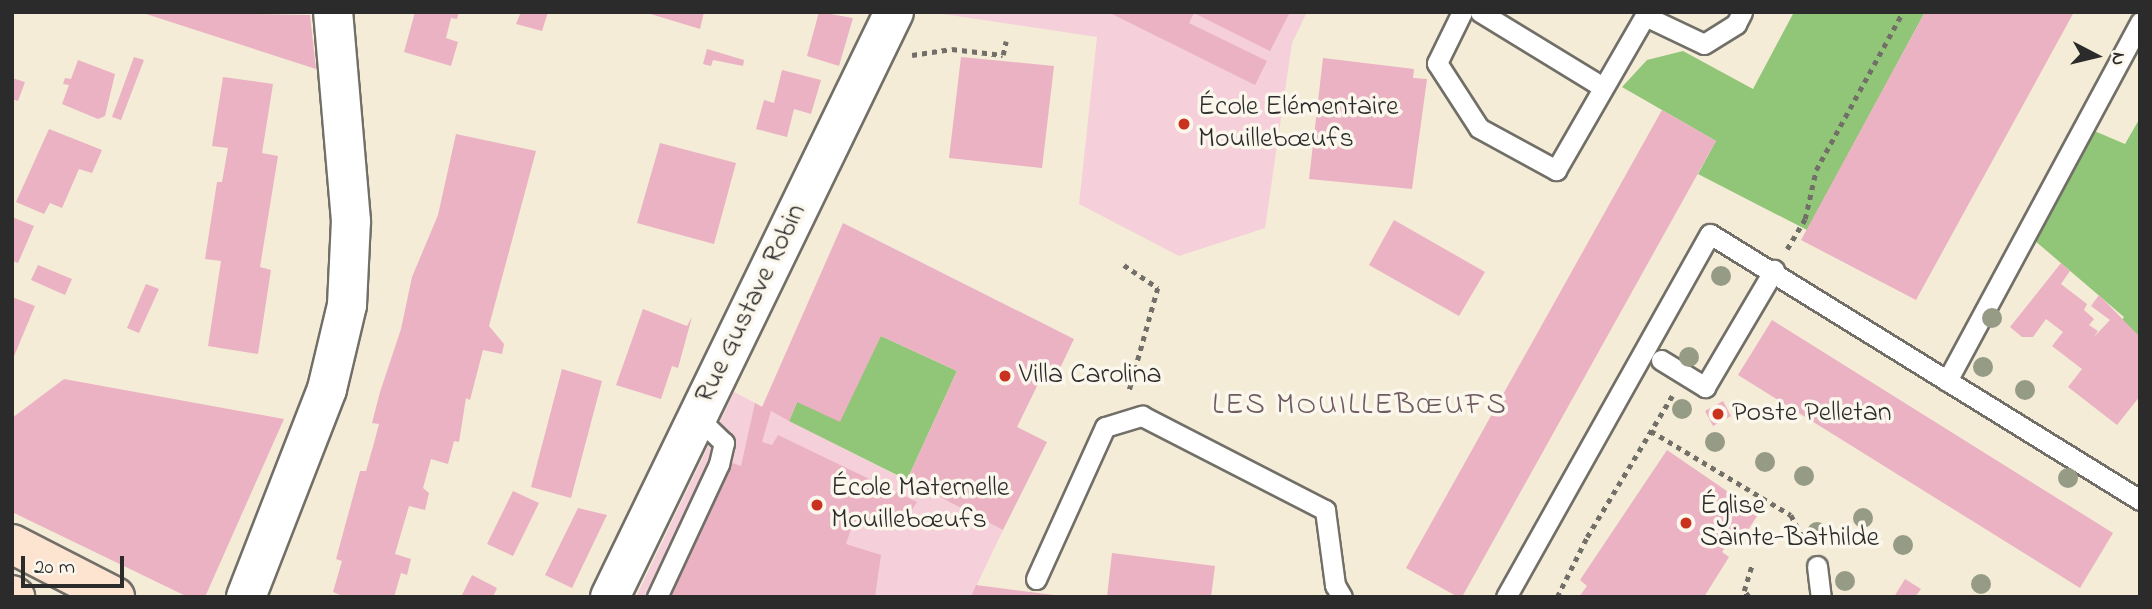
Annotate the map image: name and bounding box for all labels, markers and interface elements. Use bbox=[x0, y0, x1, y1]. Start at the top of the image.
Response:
north arrow bbox=[2061, 21, 2131, 91]
text: N bbox=[2103, 51, 2132, 67]
place label: École Elémentaire Mouillebœufs bbox=[1198, 91, 1398, 157]
marker: École Elémentaire Mouillebœufs bbox=[1176, 116, 1192, 132]
street label: Rue Gustave Robin bbox=[689, 199, 815, 409]
place label: Villa Carolina bbox=[1019, 359, 1162, 393]
marker: Villa Carolina bbox=[997, 368, 1013, 384]
district label: LES MOUILLEBŒUFS bbox=[1214, 388, 1506, 424]
place label: Poste Pelletan bbox=[1732, 397, 1892, 431]
marker: Poste Pelletan bbox=[1710, 406, 1726, 422]
place label: École Maternelle Mouillebœufs bbox=[831, 472, 1009, 538]
place label: Église Sainte-Bathilde bbox=[1700, 490, 1879, 556]
marker: École Maternelle Mouillebœufs bbox=[809, 497, 825, 513]
marker: Église Sainte-Bathilde bbox=[1678, 515, 1694, 531]
scale bar bbox=[24, 542, 128, 586]
text: 20 m bbox=[34, 553, 75, 583]

